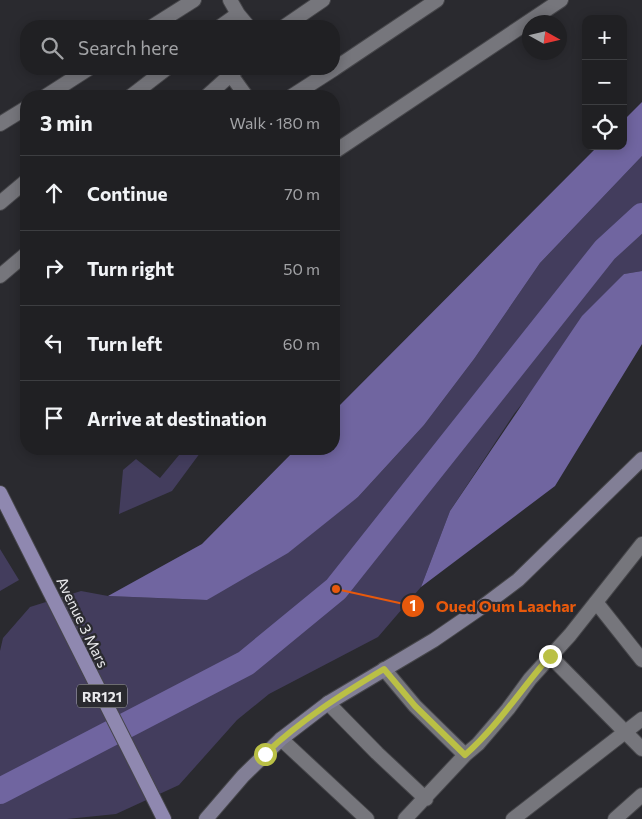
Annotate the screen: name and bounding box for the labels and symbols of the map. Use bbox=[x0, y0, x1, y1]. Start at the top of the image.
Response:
north arrow bbox=[522, 15, 567, 60]
street label: Avenue 3 Mars bbox=[53, 574, 113, 671]
callout: Oued Oum Laachar bbox=[401, 591, 586, 622]
text: 1 bbox=[410, 596, 416, 614]
text: Oued Oum Laachar bbox=[436, 596, 577, 615]
route end bbox=[539, 645, 562, 668]
road number: RR121 bbox=[77, 684, 127, 708]
route start bbox=[254, 743, 277, 766]

